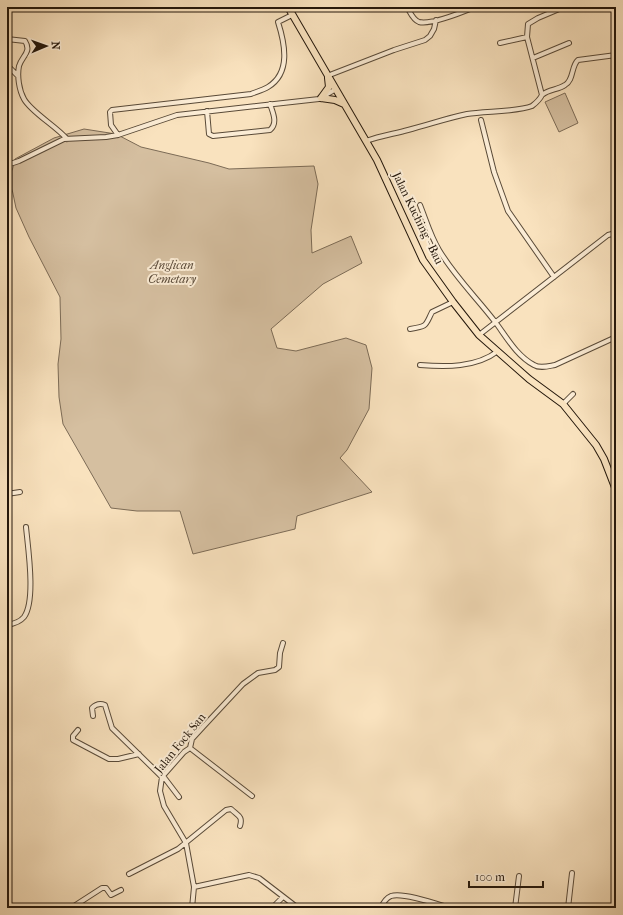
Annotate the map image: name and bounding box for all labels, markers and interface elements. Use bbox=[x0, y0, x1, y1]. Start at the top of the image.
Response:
north arrow bbox=[26, 26, 66, 66]
text: N bbox=[49, 41, 62, 51]
street label: Jalan Kuching - Bau bbox=[389, 169, 446, 267]
park label: Anglican Cemetary bbox=[148, 258, 197, 286]
street label: Jalan Fock San bbox=[151, 710, 209, 777]
scale bar bbox=[469, 863, 543, 889]
text: 100 m bbox=[475, 870, 505, 884]

